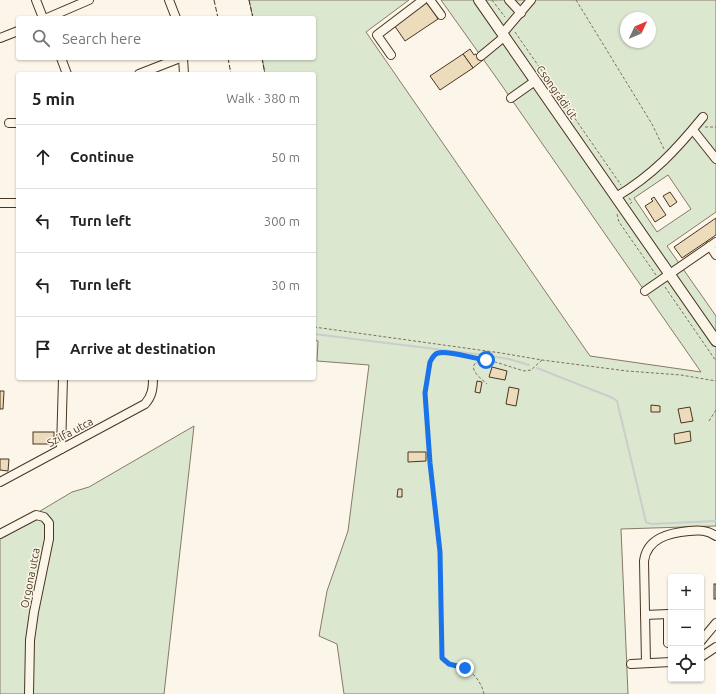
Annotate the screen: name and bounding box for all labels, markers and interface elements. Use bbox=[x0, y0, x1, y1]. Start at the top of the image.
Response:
north arrow bbox=[620, 12, 656, 48]
search box bbox=[16, 16, 316, 60]
icon: search bbox=[30, 27, 52, 49]
text: Search here bbox=[62, 30, 141, 47]
street label: Csongrádi út bbox=[534, 63, 580, 122]
text: 5 min bbox=[32, 89, 75, 108]
text: Walk · 380 m bbox=[226, 91, 300, 105]
icon: ahead bbox=[32, 146, 54, 168]
text: Continue bbox=[70, 148, 134, 165]
text: 50 m bbox=[271, 150, 300, 164]
icon: left bbox=[32, 210, 54, 232]
text: Turn left bbox=[70, 212, 131, 229]
text: 300 m bbox=[264, 214, 300, 228]
icon: left bbox=[32, 274, 54, 296]
text: Turn left bbox=[70, 276, 131, 293]
text: 30 m bbox=[271, 278, 300, 292]
icon: arrive bbox=[32, 338, 54, 360]
text: Arrive at destination bbox=[70, 340, 216, 357]
route start bbox=[477, 351, 495, 369]
street label: Szilfa utca bbox=[45, 415, 95, 449]
street label: Orgona utca bbox=[18, 547, 42, 609]
map controls bbox=[668, 574, 704, 682]
button: + bbox=[668, 574, 704, 610]
button: − bbox=[668, 610, 704, 646]
button: locate bbox=[668, 646, 704, 682]
route end bbox=[456, 659, 474, 677]

